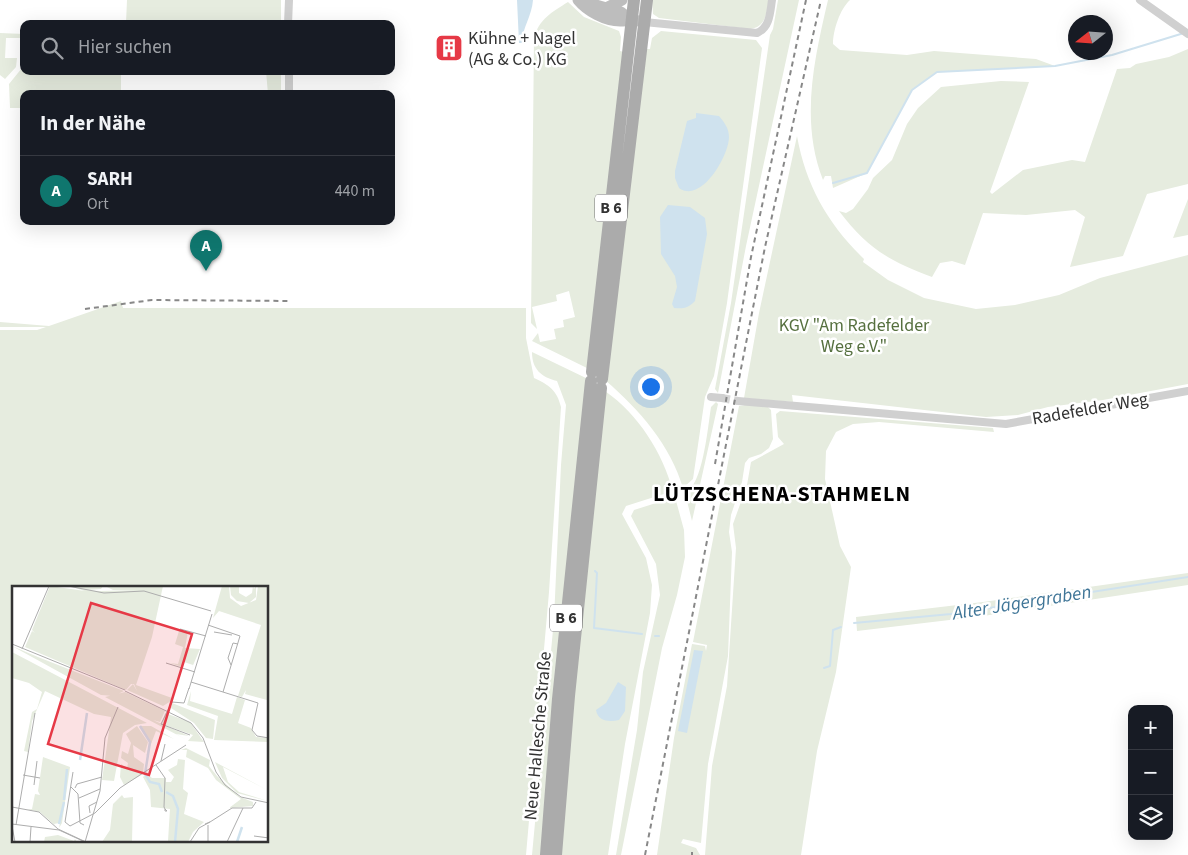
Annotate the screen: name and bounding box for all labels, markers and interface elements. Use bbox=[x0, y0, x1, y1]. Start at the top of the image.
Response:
north arrow bbox=[1068, 15, 1113, 60]
search box bbox=[20, 20, 395, 75]
place label: Kühne + Nagel (AG & Co.) KG bbox=[468, 26, 576, 72]
building icon: Kühne + Nagel (AG & Co.) KG bbox=[434, 33, 464, 63]
icon: search bbox=[38, 34, 66, 62]
text: Hier suchen bbox=[78, 34, 172, 61]
text: In der Nähe bbox=[40, 108, 146, 138]
text: SARH bbox=[87, 166, 133, 193]
text: A bbox=[51, 180, 61, 202]
text: 440 m bbox=[335, 180, 375, 202]
text: Ort bbox=[87, 193, 109, 215]
road number: B 6 bbox=[595, 194, 627, 222]
pin: A bbox=[190, 230, 222, 271]
park label: KGV "Am Radefelder Weg e.V." bbox=[779, 313, 930, 359]
your location bbox=[638, 374, 664, 400]
street label: Radefelder Weg bbox=[1030, 386, 1150, 432]
district label: LÜTZSCHENA-STAHMELN bbox=[653, 478, 911, 510]
water label: Alter Jägergraben bbox=[950, 579, 1093, 627]
inset map bbox=[12, 586, 269, 842]
road number: B 6 bbox=[550, 604, 582, 632]
street label: Neue Hallesche Straße bbox=[518, 650, 558, 821]
map controls bbox=[1128, 705, 1173, 840]
button: + bbox=[1128, 705, 1173, 750]
button: − bbox=[1128, 750, 1173, 795]
button: layers bbox=[1128, 795, 1173, 840]

